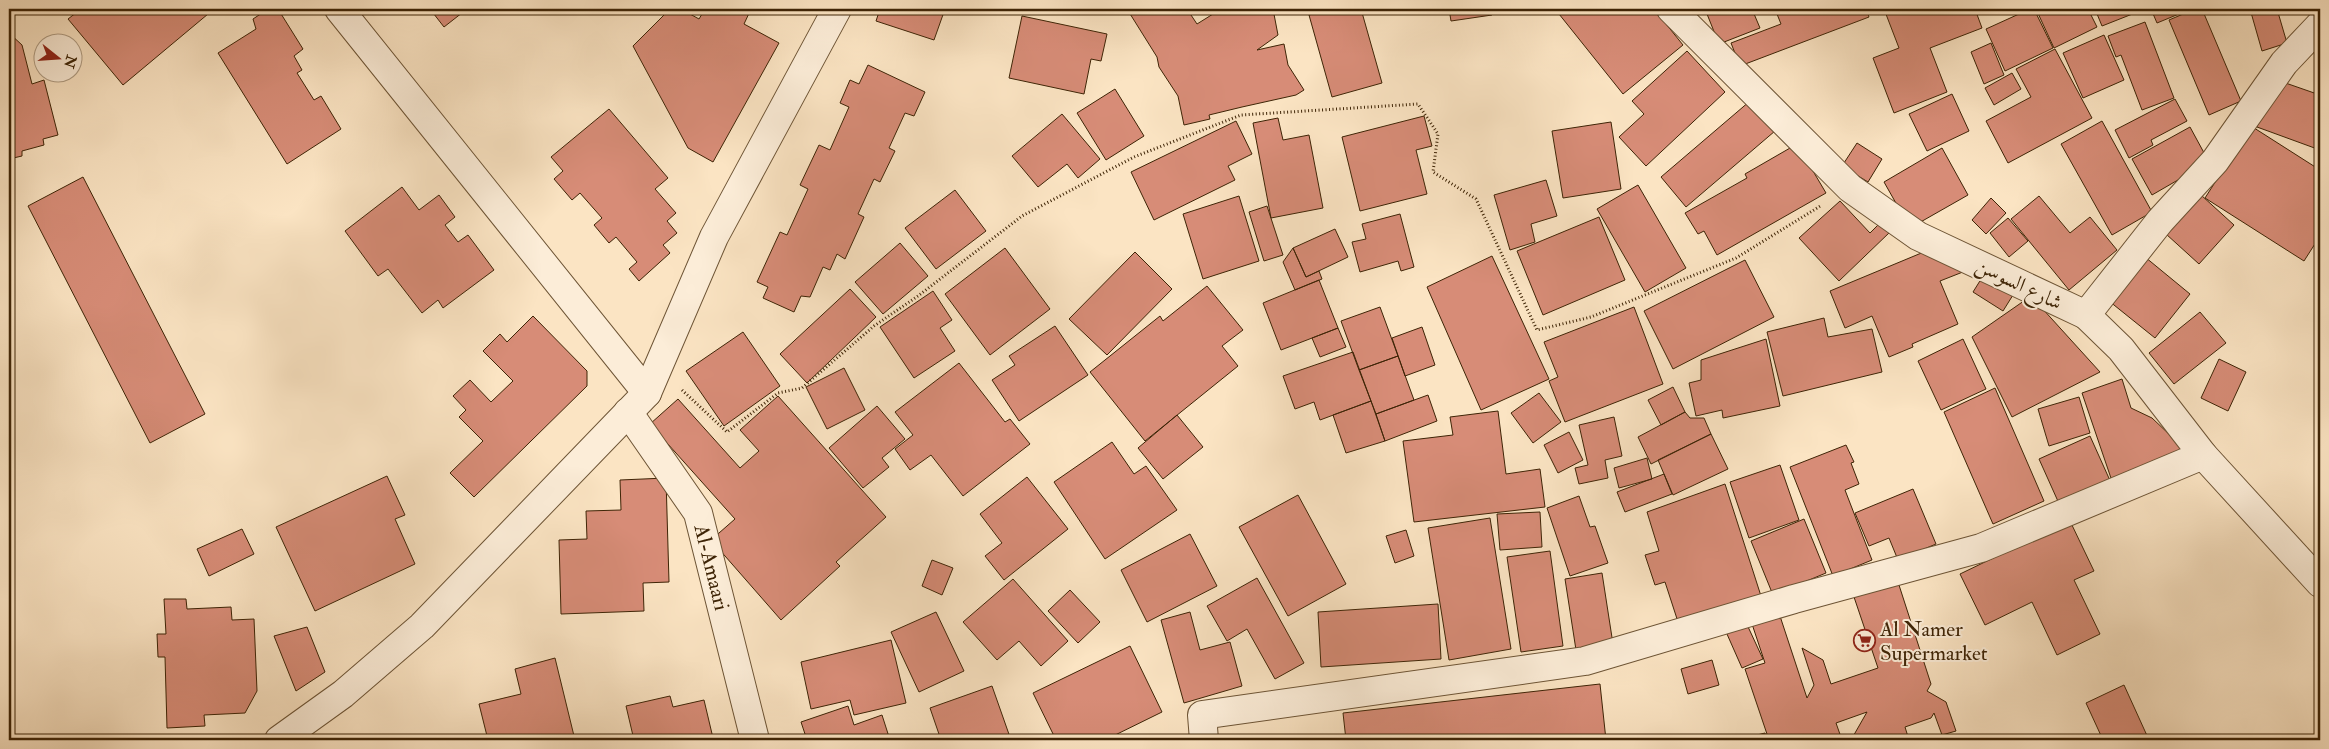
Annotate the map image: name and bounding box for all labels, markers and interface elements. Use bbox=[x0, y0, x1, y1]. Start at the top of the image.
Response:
north arrow bbox=[32, 32, 82, 82]
text: N bbox=[60, 52, 80, 71]
street label: شارع السوسن bbox=[1969, 251, 2067, 320]
street label: Al-Amaari bbox=[688, 521, 736, 614]
place label: Al Namer Supermarket bbox=[1879, 616, 1988, 667]
supermarket icon: Al Namer Supermarket bbox=[1852, 629, 1876, 653]

